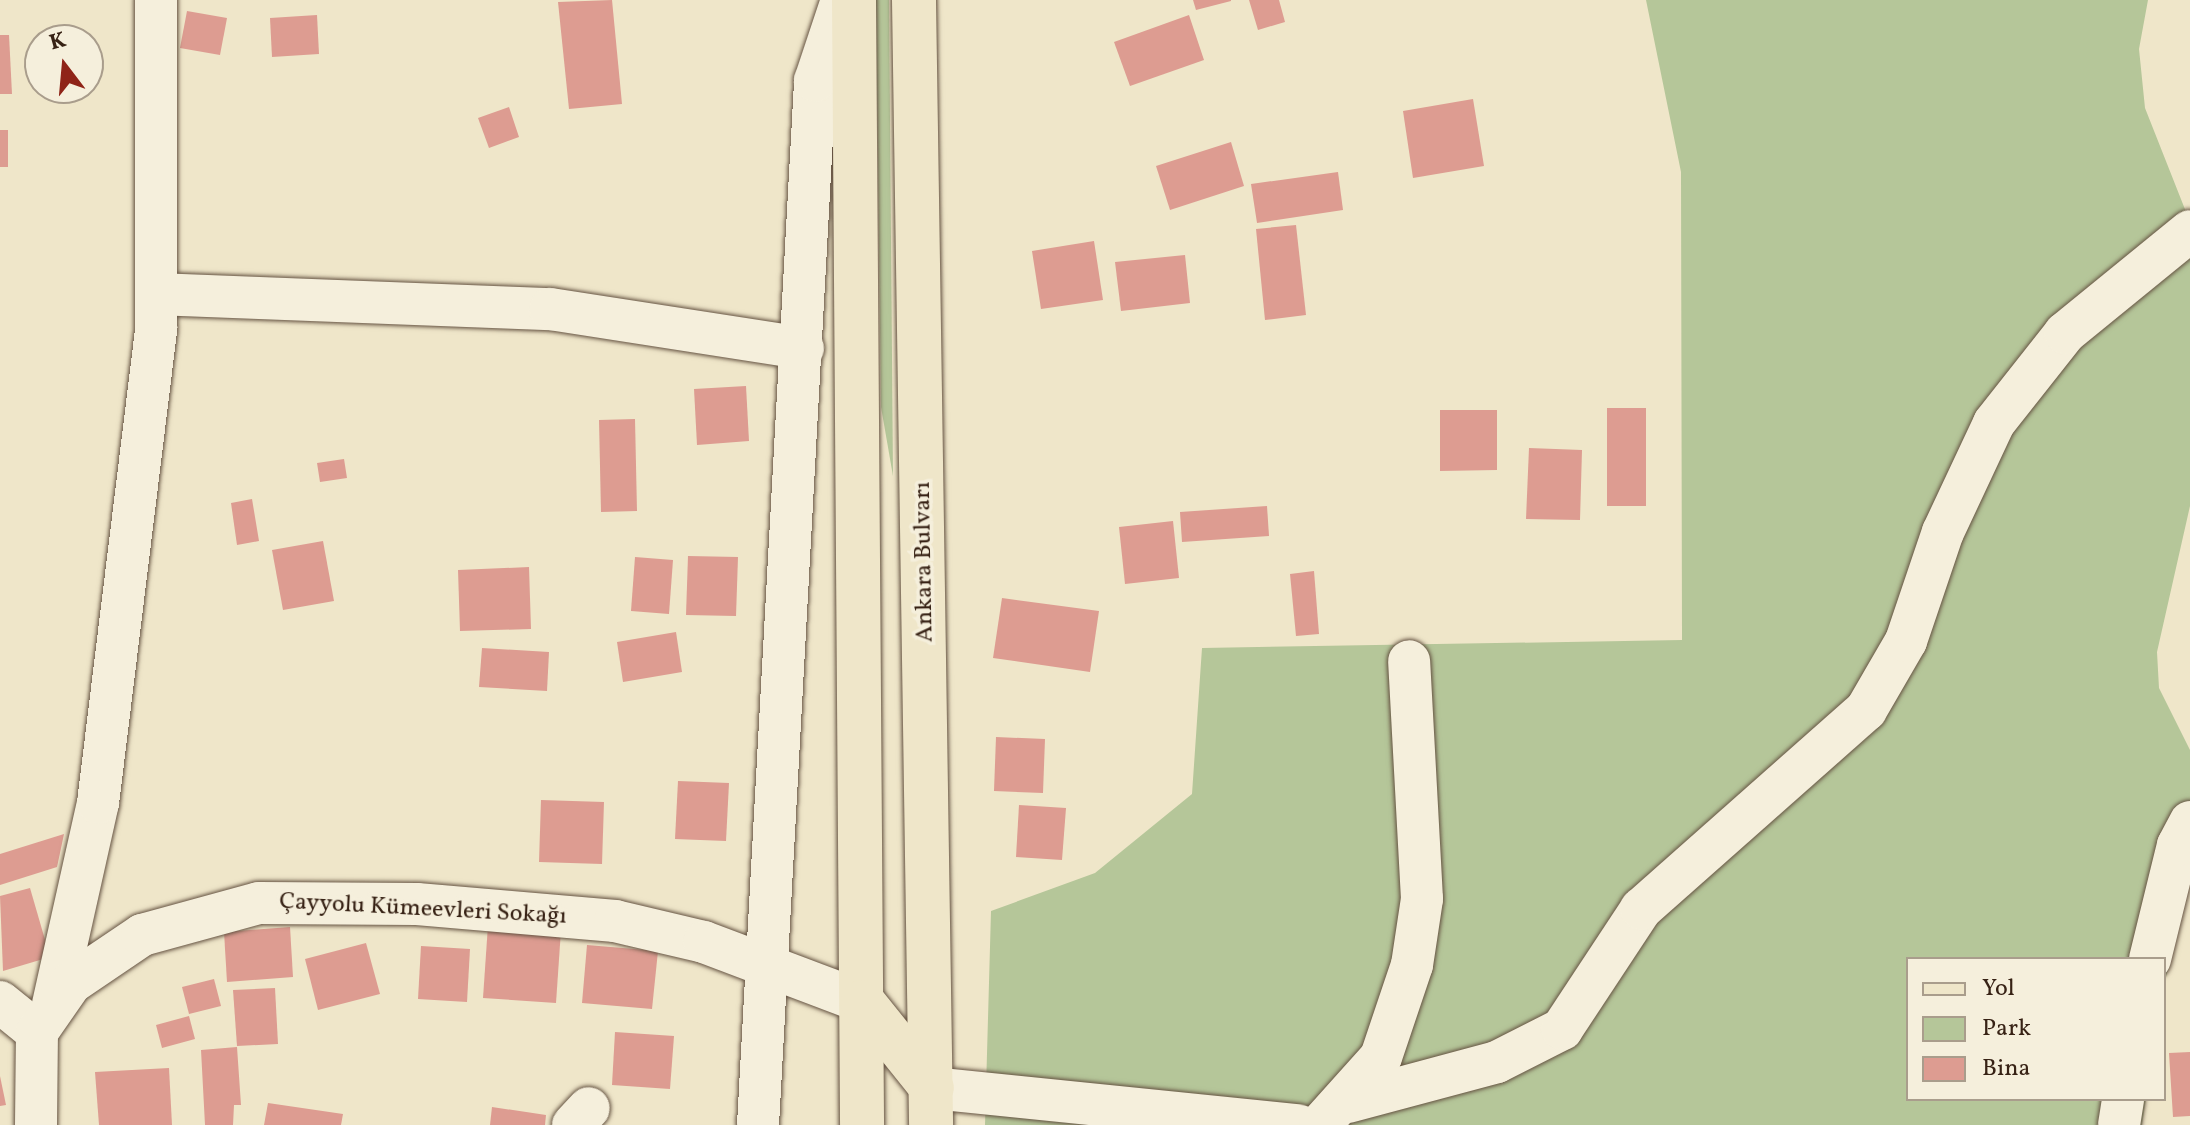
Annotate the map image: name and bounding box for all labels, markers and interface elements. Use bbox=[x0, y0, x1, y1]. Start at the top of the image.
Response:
north arrow bbox=[24, 24, 104, 104]
text: K bbox=[46, 25, 70, 59]
street label: Ankara Bulvarı bbox=[909, 481, 941, 643]
street label: Çayyolu Kümeevleri Sokağı bbox=[279, 888, 567, 932]
legend bbox=[1906, 957, 2166, 1101]
text: Yol bbox=[1982, 972, 2015, 1006]
text: Park bbox=[1982, 1012, 2031, 1046]
text: Bina bbox=[1982, 1052, 2030, 1086]

